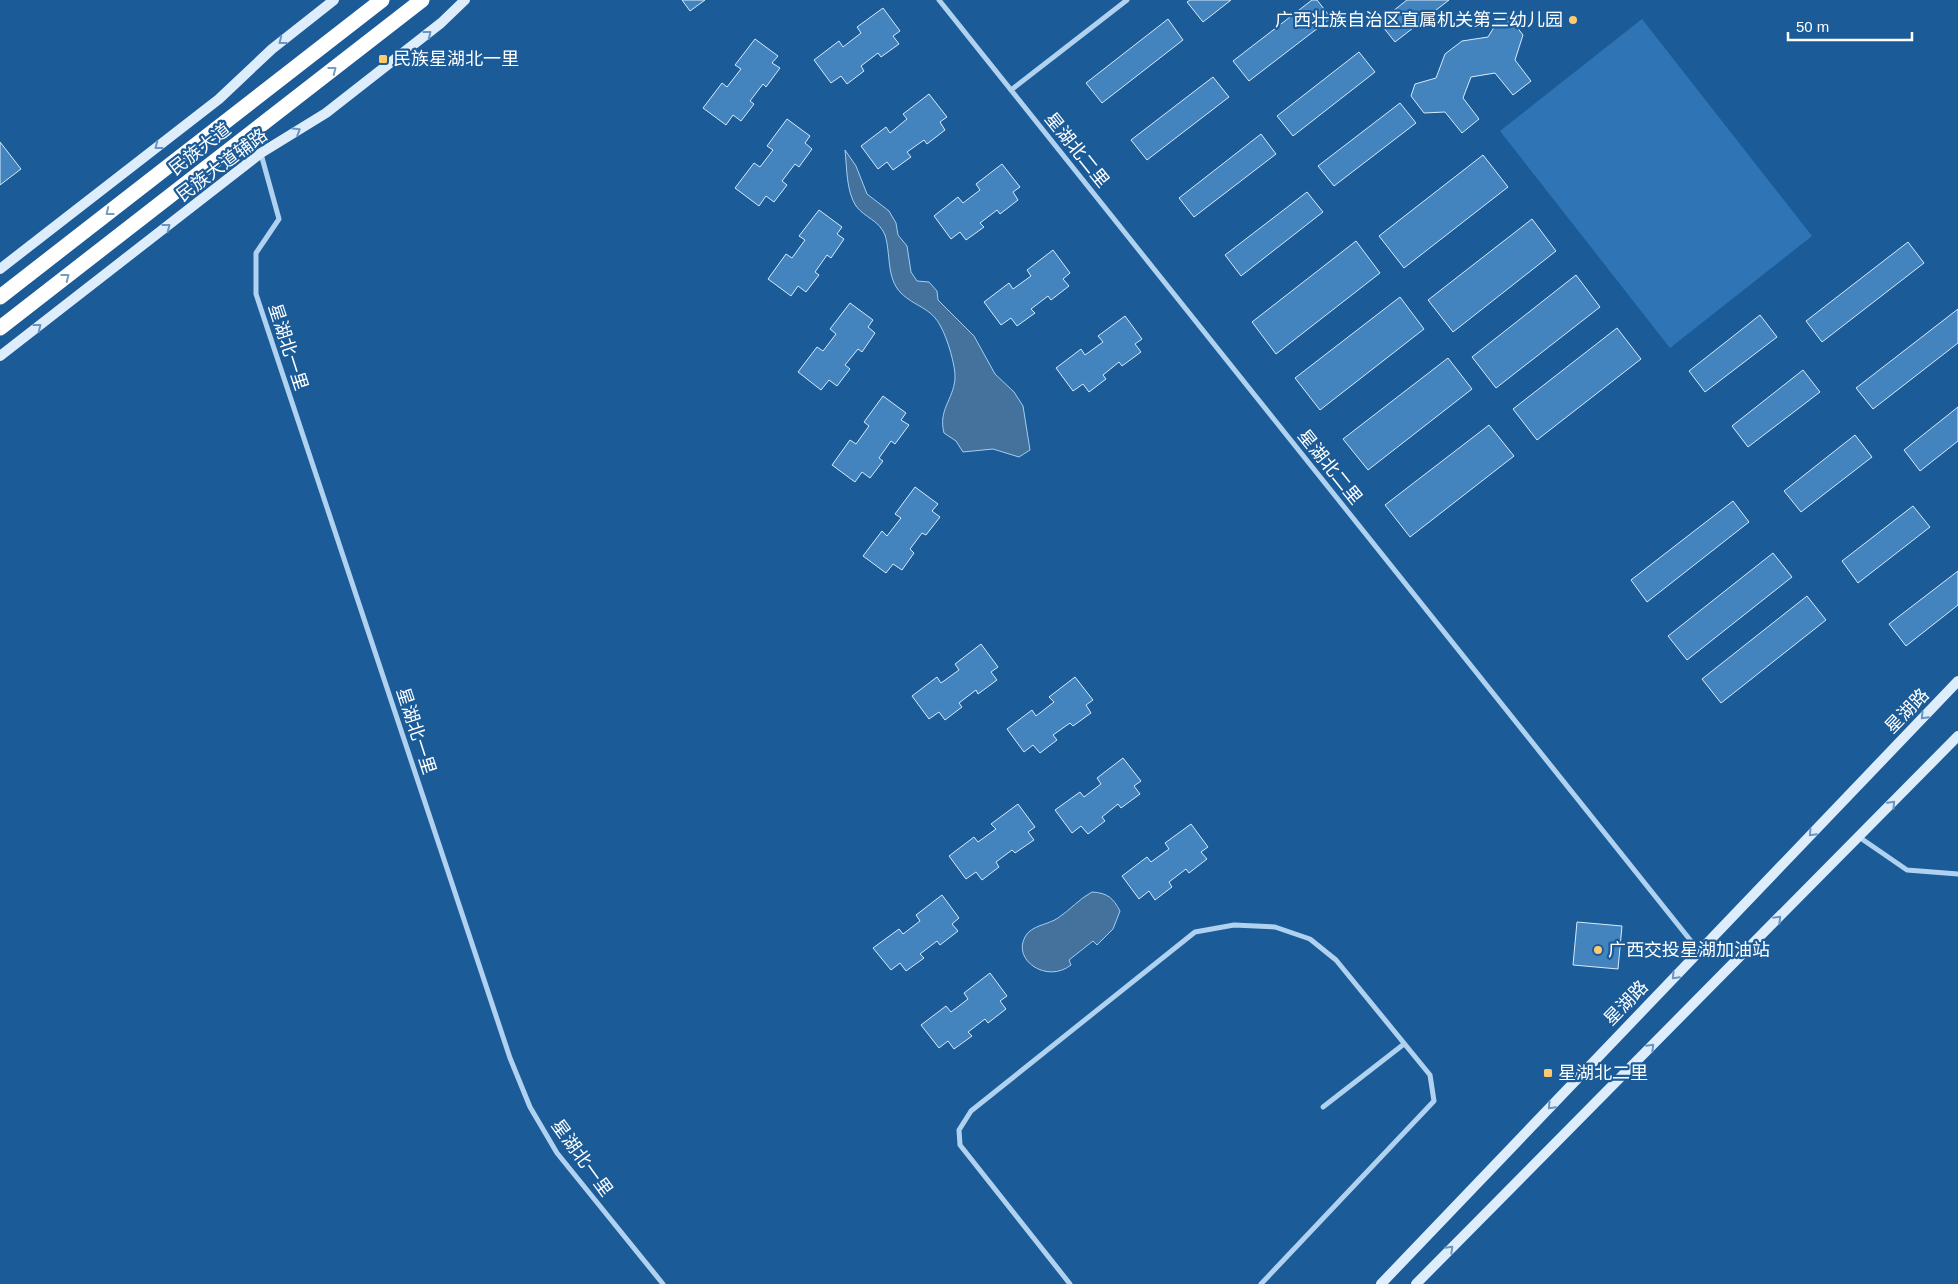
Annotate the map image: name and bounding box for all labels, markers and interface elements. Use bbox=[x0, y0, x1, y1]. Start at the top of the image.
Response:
place label: 广西壮族自治区直属机关第三幼儿园 bbox=[1275, 10, 1563, 30]
scale bar bbox=[1788, 10, 1912, 42]
marker: 广西壮族自治区直属机关第三幼儿园 bbox=[1567, 14, 1579, 26]
text: 50 m bbox=[1796, 18, 1829, 35]
one-way arrow bbox=[422, 31, 431, 39]
one-way arrow bbox=[279, 35, 288, 43]
place label: 民族星湖北一里 bbox=[393, 49, 519, 69]
marker: 民族星湖北一里 bbox=[377, 53, 389, 65]
one-way arrow bbox=[327, 67, 336, 75]
street label: 星湖北二里 bbox=[1041, 109, 1113, 191]
street label: 民族大道 bbox=[165, 119, 235, 179]
street label: 民族大道辅路 bbox=[173, 125, 271, 205]
one-way arrow bbox=[292, 127, 301, 137]
one-way arrow bbox=[155, 140, 164, 149]
one-way arrow bbox=[106, 207, 115, 215]
one-way arrow bbox=[161, 224, 171, 233]
one-way arrow bbox=[60, 274, 69, 282]
street label: 星湖北一里 bbox=[265, 301, 311, 393]
one-way arrow bbox=[33, 323, 42, 332]
street label: 星湖北二里 bbox=[1294, 426, 1366, 508]
street label: 星湖北一里 bbox=[393, 685, 439, 777]
street label: 星湖路 bbox=[1881, 685, 1933, 737]
one-way arrow bbox=[1921, 711, 1930, 720]
one-way arrow bbox=[1886, 800, 1895, 809]
one-way arrow bbox=[1809, 828, 1818, 837]
one-way arrow bbox=[1772, 916, 1781, 925]
place label: 广西交投星湖加油站 bbox=[1608, 940, 1770, 960]
marker: 广西交投星湖加油站 bbox=[1592, 944, 1604, 956]
one-way arrow bbox=[1672, 970, 1681, 979]
street label: 星湖路 bbox=[1600, 977, 1652, 1029]
one-way arrow bbox=[1645, 1044, 1654, 1053]
place label: 星湖北二里 bbox=[1558, 1063, 1648, 1083]
marker: 星湖北二里 bbox=[1542, 1067, 1554, 1079]
one-way arrow bbox=[1548, 1100, 1557, 1109]
street label: 星湖北一里 bbox=[547, 1116, 617, 1200]
one-way arrow bbox=[1444, 1246, 1453, 1255]

